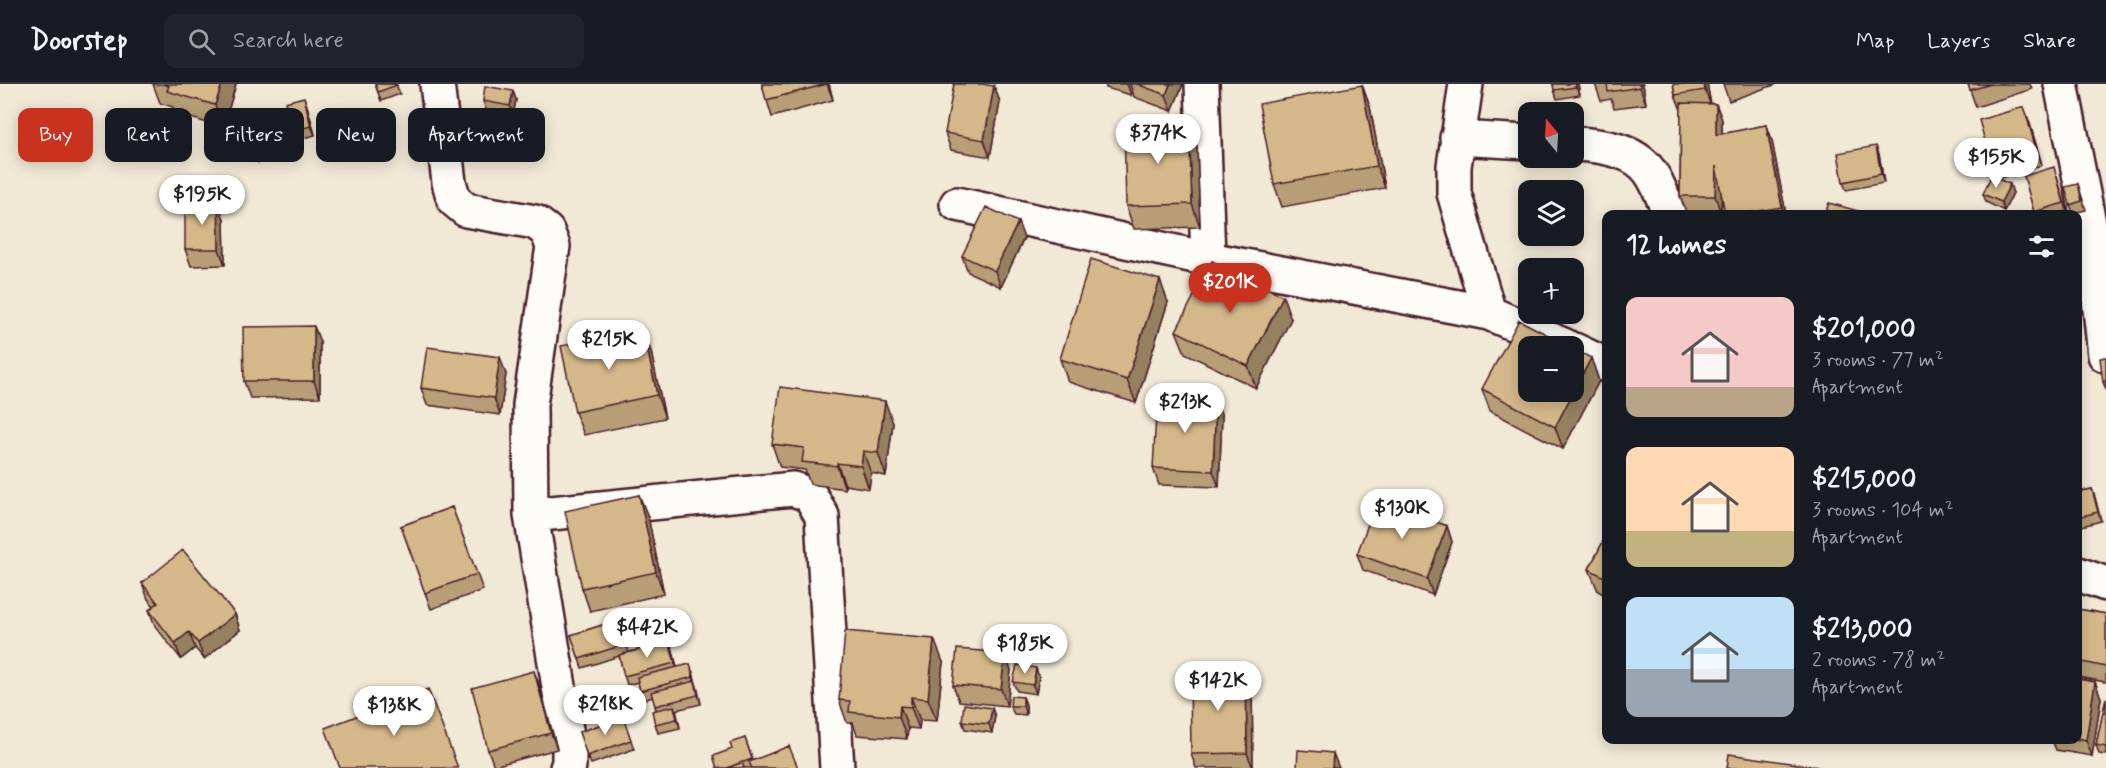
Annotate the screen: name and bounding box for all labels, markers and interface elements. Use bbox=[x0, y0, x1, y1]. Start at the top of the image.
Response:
search box bbox=[164, 14, 584, 68]
text: Doorstep bbox=[30, 23, 128, 60]
icon: search bbox=[185, 25, 218, 58]
text: Search here bbox=[233, 27, 344, 55]
text: Map bbox=[1856, 27, 1894, 55]
text: Layers bbox=[1927, 27, 1990, 55]
text: Share bbox=[2023, 27, 2076, 55]
north arrow bbox=[1518, 102, 1584, 168]
map controls bbox=[1518, 102, 1584, 402]
chip: Buy bbox=[18, 108, 93, 162]
chip: Rent bbox=[105, 108, 192, 162]
chip: Filters bbox=[204, 108, 304, 162]
chip: New bbox=[316, 108, 396, 162]
chip: Apartment bbox=[408, 108, 545, 162]
pin: $374K bbox=[1116, 114, 1200, 165]
text: $374K bbox=[1130, 120, 1186, 147]
pin: $155K bbox=[1954, 138, 2038, 189]
text: $155K bbox=[1968, 144, 2024, 171]
pin: $195K bbox=[160, 175, 244, 226]
button: layers bbox=[1518, 180, 1584, 246]
text: $195K bbox=[173, 181, 231, 208]
text: 12 homes bbox=[1626, 229, 1726, 263]
icon: filters bbox=[2025, 230, 2058, 263]
button: + bbox=[1518, 258, 1584, 324]
pin: $201K bbox=[1188, 263, 1272, 314]
text: $201K bbox=[1203, 269, 1257, 296]
text: $201,000 bbox=[1812, 313, 1916, 347]
pin: $215K bbox=[567, 320, 651, 371]
icon: home bbox=[1674, 321, 1746, 393]
text: $215K bbox=[581, 326, 637, 353]
button: − bbox=[1518, 336, 1584, 402]
text: 3 rooms · 77 m² bbox=[1812, 347, 1944, 374]
text: Apartment bbox=[1812, 374, 1903, 401]
pin: $213K bbox=[1143, 383, 1227, 434]
text: $213K bbox=[1159, 389, 1211, 416]
text: $215,000 bbox=[1812, 463, 1916, 497]
icon: home bbox=[1674, 471, 1746, 543]
pin: $130K bbox=[1360, 489, 1444, 540]
text: $130K bbox=[1374, 495, 1430, 522]
text: 3 rooms · 104 m² bbox=[1812, 497, 1954, 524]
text: Apartment bbox=[1812, 524, 1903, 551]
pin: $442K bbox=[605, 608, 689, 659]
text: $213,000 bbox=[1812, 613, 1913, 647]
text: $442K bbox=[616, 614, 678, 641]
icon: home bbox=[1674, 621, 1746, 693]
pin: $185K bbox=[983, 624, 1067, 675]
text: $185K bbox=[997, 630, 1053, 657]
text: 2 rooms · 78 m² bbox=[1812, 647, 1945, 674]
pin: $142K bbox=[1176, 661, 1260, 712]
text: $142K bbox=[1189, 667, 1247, 694]
text: Apartment bbox=[1812, 674, 1903, 701]
pin: $218K bbox=[563, 685, 647, 736]
pin: $138K bbox=[352, 686, 436, 737]
text: $218K bbox=[577, 691, 633, 718]
text: $138K bbox=[367, 692, 421, 719]

